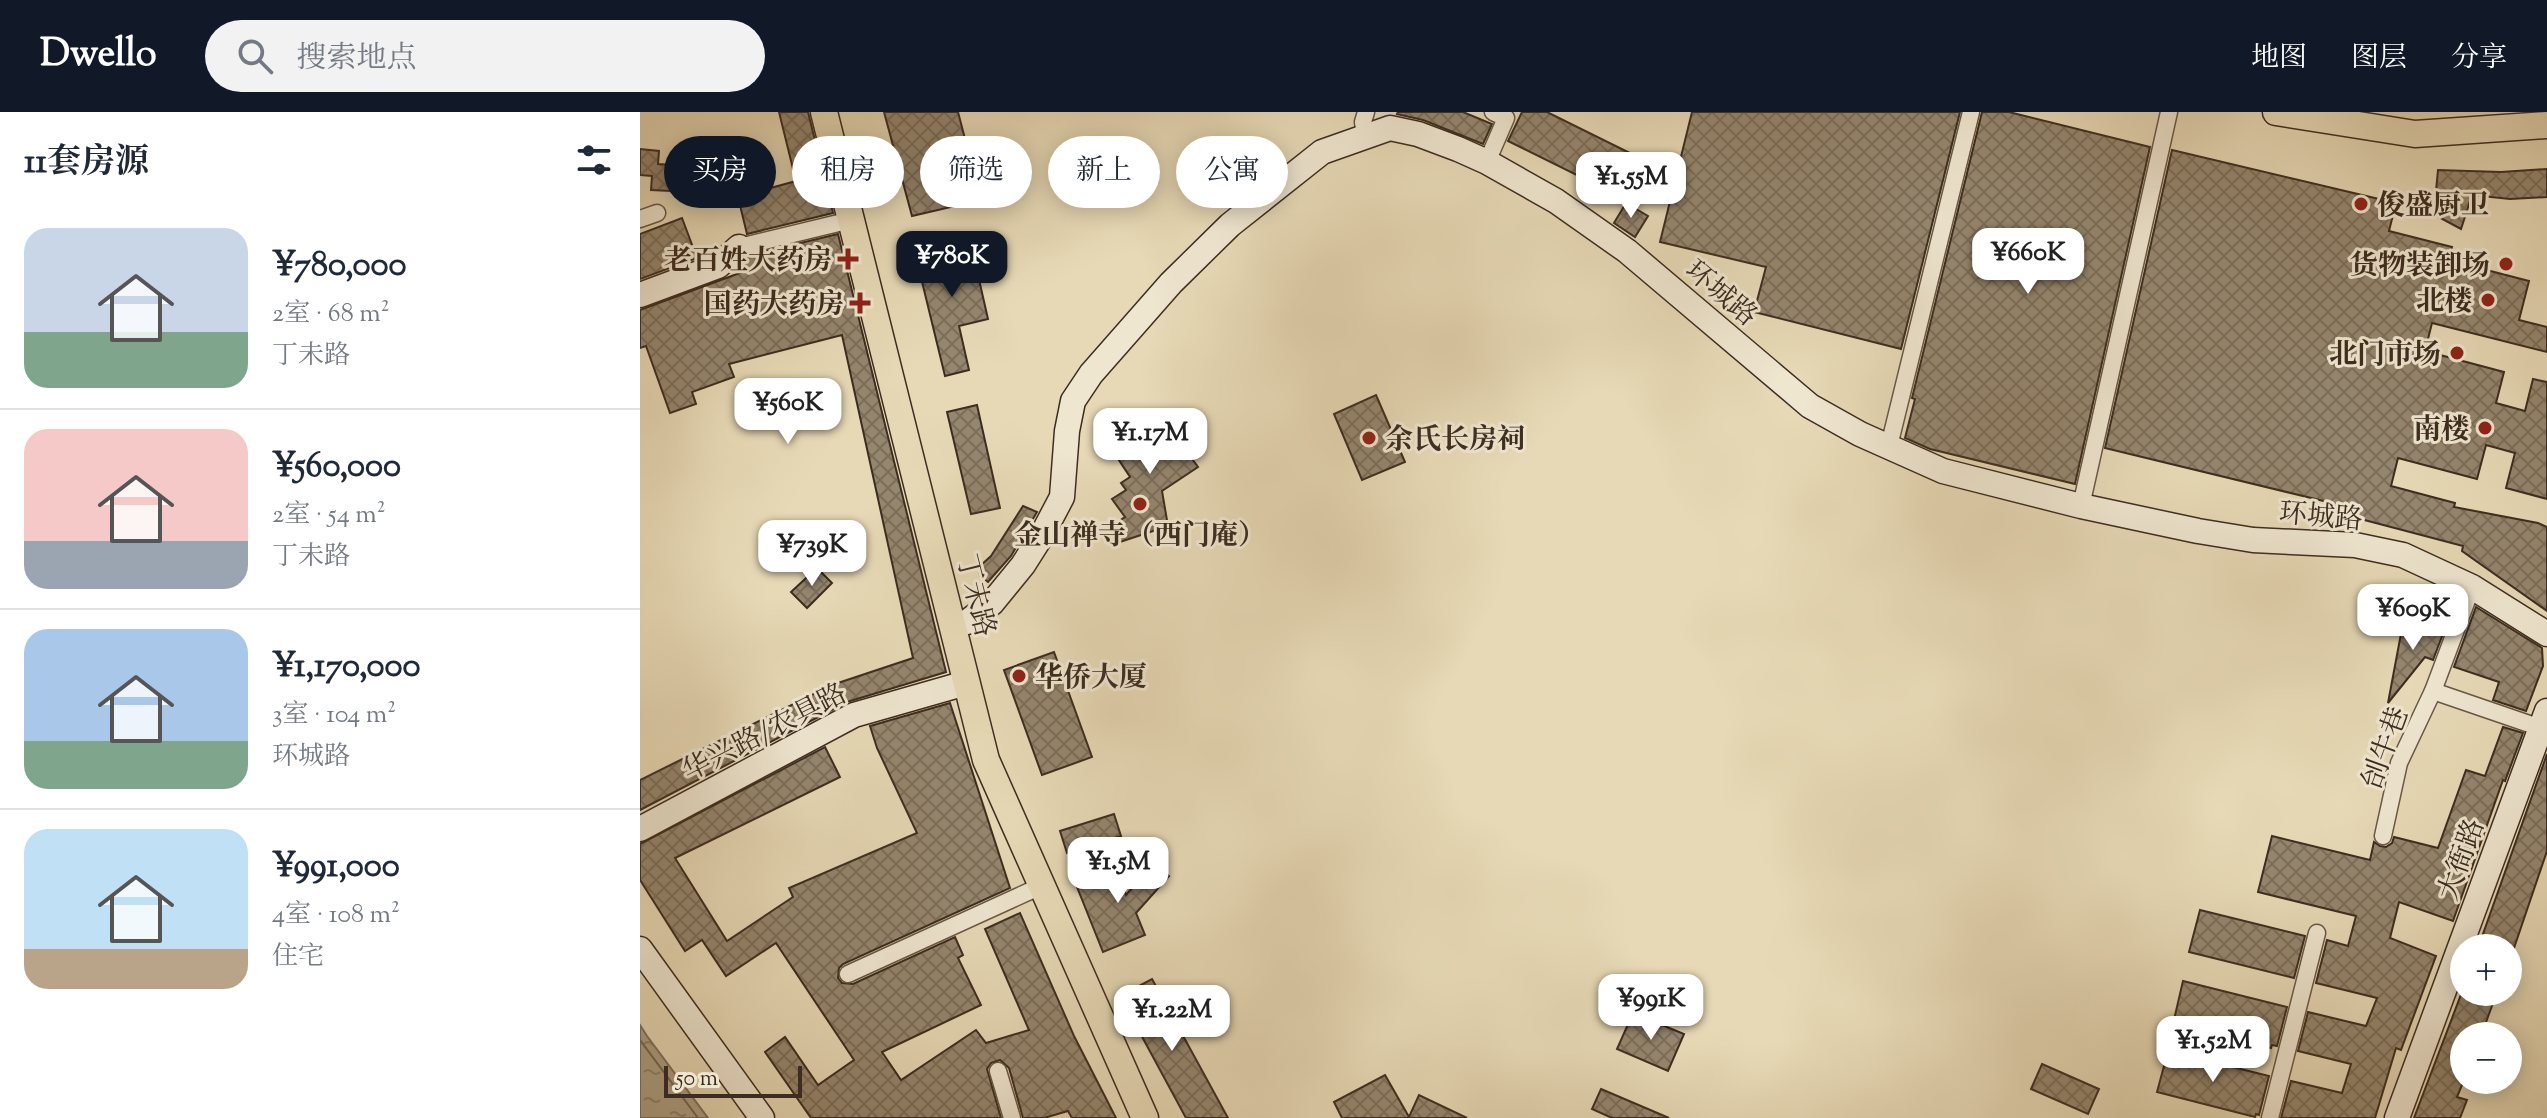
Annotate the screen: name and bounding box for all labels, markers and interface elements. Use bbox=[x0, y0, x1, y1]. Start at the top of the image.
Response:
search box bbox=[205, 20, 765, 92]
text: Dwello bbox=[40, 29, 157, 83]
icon: search bbox=[233, 34, 277, 78]
text: 搜索地点 bbox=[297, 38, 417, 81]
text: 地图 bbox=[2251, 39, 2307, 79]
text: 图层 bbox=[2351, 39, 2407, 79]
text: 分享 bbox=[2451, 39, 2507, 79]
chip: 买房 bbox=[664, 136, 776, 208]
chip: 租房 bbox=[792, 136, 904, 208]
chip: 筛选 bbox=[920, 136, 1032, 208]
chip: 新上 bbox=[1048, 136, 1160, 208]
chip: 公寓 bbox=[1176, 136, 1288, 208]
icon: filters bbox=[572, 138, 616, 182]
text: 11套房源 bbox=[24, 139, 149, 188]
pin: ¥1.55M bbox=[1566, 152, 1696, 220]
text: ¥1.55M bbox=[1594, 159, 1668, 196]
place label: 俊盛厨卫 bbox=[2377, 187, 2489, 227]
marker: 俊盛厨卫 bbox=[2352, 195, 2370, 213]
pin: ¥660K bbox=[1972, 228, 2084, 296]
pin: ¥780K bbox=[896, 231, 1008, 299]
text: ¥660K bbox=[1990, 235, 2066, 272]
text: ¥780K bbox=[914, 238, 990, 275]
text: ¥780,000 bbox=[272, 242, 406, 291]
place label: 老百姓大药房 bbox=[664, 242, 832, 282]
place label: 货物装卸场 bbox=[2350, 247, 2490, 287]
marker: 老百姓大药房 bbox=[839, 250, 857, 268]
street label: 环城路 bbox=[1675, 252, 1765, 337]
marker: 货物装卸场 bbox=[2497, 255, 2515, 273]
icon: home bbox=[88, 260, 184, 356]
place label: 北楼 bbox=[2416, 283, 2472, 323]
place label: 国药大药房 bbox=[704, 286, 844, 326]
marker: 北楼 bbox=[2479, 291, 2497, 309]
marker: 国药大药房 bbox=[851, 294, 869, 312]
text: 2室 · 68 m² bbox=[272, 296, 390, 333]
place label: 北门市场 bbox=[2329, 336, 2441, 376]
text: 丁未路 bbox=[272, 338, 350, 375]
marker: 北门市场 bbox=[2448, 344, 2466, 362]
pin: ¥560K bbox=[732, 378, 844, 446]
text: ¥560K bbox=[752, 385, 824, 422]
pin: ¥1.17M bbox=[1085, 408, 1215, 476]
place label: 南楼 bbox=[2413, 411, 2469, 451]
text: ¥1.17M bbox=[1111, 415, 1189, 452]
marker: 南楼 bbox=[2476, 419, 2494, 437]
place label: 余氏长房祠 bbox=[1385, 421, 1525, 461]
marker: 余氏长房祠 bbox=[1360, 429, 1378, 447]
text: ¥560,000 bbox=[272, 443, 401, 492]
icon: home bbox=[88, 461, 184, 557]
street label: 环城路 bbox=[2277, 494, 2364, 542]
marker: 金山禅寺（西门庵） bbox=[1131, 495, 1149, 513]
text: 2室 · 54 m² bbox=[272, 497, 386, 534]
place label: 金山禅寺（西门庵） bbox=[1014, 517, 1266, 557]
pin: ¥739K bbox=[756, 520, 868, 588]
text: ¥739K bbox=[776, 527, 848, 564]
text: 丁未路 bbox=[272, 539, 350, 576]
street label: 丁未路 bbox=[945, 550, 1004, 641]
pin: ¥609K bbox=[2357, 584, 2469, 652]
text: ¥609K bbox=[2375, 591, 2451, 628]
text: ¥1,170,000 bbox=[272, 643, 420, 692]
place label: 华侨大厦 bbox=[1035, 659, 1147, 699]
icon: home bbox=[88, 661, 184, 757]
marker: 华侨大厦 bbox=[1010, 667, 1028, 685]
street label: 华兴路/农具路 bbox=[676, 675, 854, 792]
text: 3室 · 104 m² bbox=[272, 697, 396, 734]
street label: 刣牛巷 bbox=[2354, 702, 2420, 794]
text: 环城路 bbox=[272, 739, 350, 776]
street label: 大衙路 bbox=[2430, 814, 2496, 906]
pin: ¥1.5M bbox=[1062, 837, 1174, 905]
text: ¥991,000 bbox=[272, 843, 400, 892]
text: ¥1.5M bbox=[1086, 844, 1150, 881]
icon: home bbox=[88, 861, 184, 957]
text: 4室 · 108 m² bbox=[272, 897, 400, 934]
map controls bbox=[2450, 934, 2522, 1094]
button: + bbox=[2450, 934, 2522, 1006]
text: 住宅 bbox=[272, 939, 324, 976]
pin: ¥991K bbox=[1595, 974, 1707, 1042]
text: ¥991K bbox=[1616, 981, 1686, 1018]
pin: ¥1.22M bbox=[1107, 985, 1237, 1053]
text: ¥1.22M bbox=[1132, 992, 1212, 1029]
pin: ¥1.52M bbox=[2148, 1016, 2278, 1084]
button: − bbox=[2450, 1022, 2522, 1094]
text: ¥1.52M bbox=[2174, 1023, 2252, 1060]
scale bar bbox=[664, 1062, 802, 1098]
text: 50 m bbox=[676, 1064, 718, 1096]

